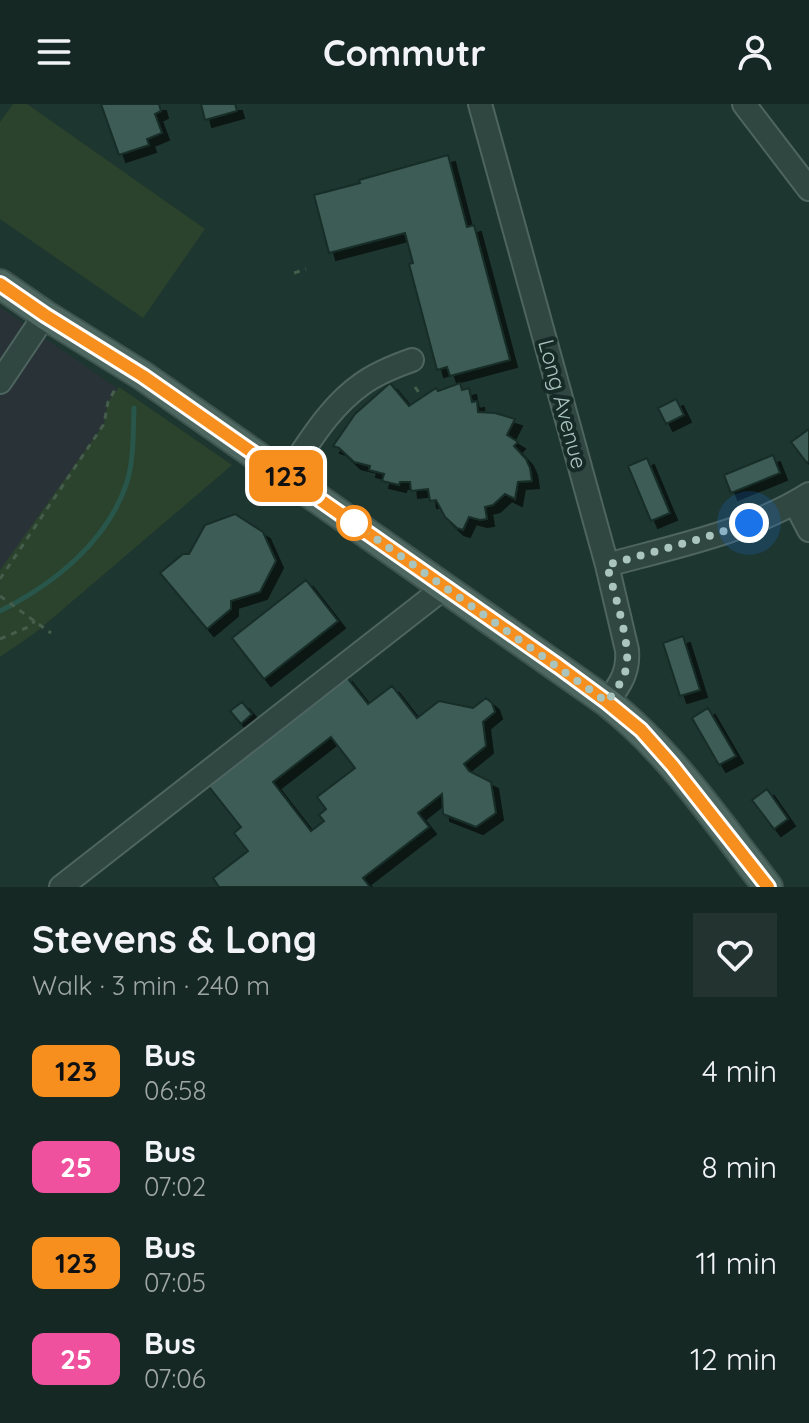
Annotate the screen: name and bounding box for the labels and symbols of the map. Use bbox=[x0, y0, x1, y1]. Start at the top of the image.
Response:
street label: Long Avenue bbox=[532, 336, 594, 472]
line badge: 123 bbox=[240, 450, 332, 502]
your location bbox=[729, 503, 769, 543]
unlabelled marker bbox=[337, 506, 371, 540]

